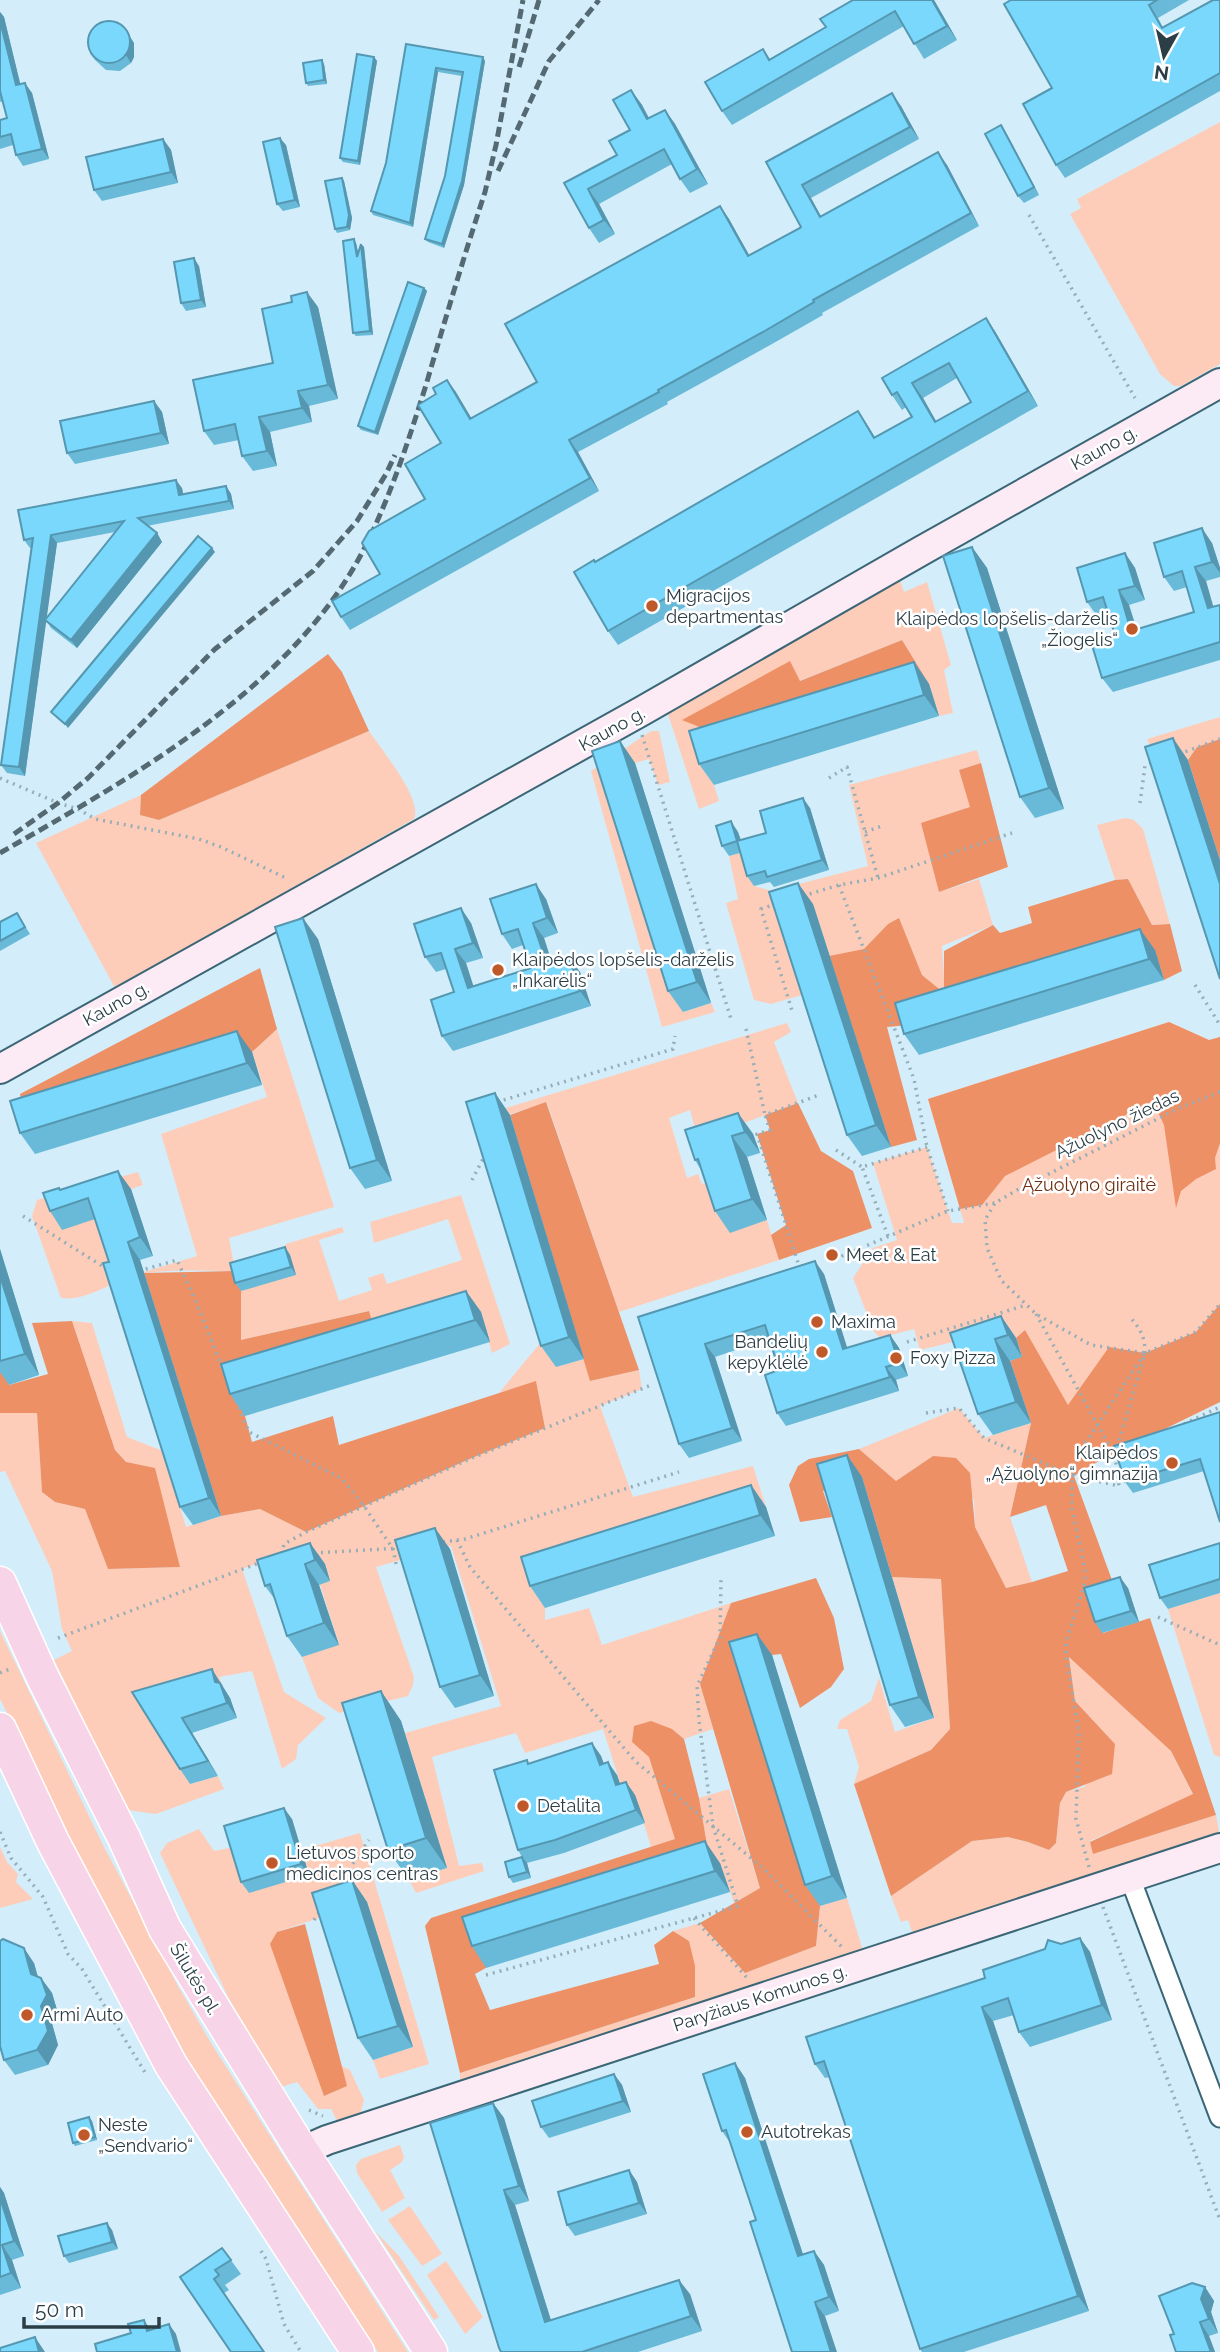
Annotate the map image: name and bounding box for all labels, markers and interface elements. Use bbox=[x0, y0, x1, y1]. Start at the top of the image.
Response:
north arrow bbox=[1129, 21, 1199, 91]
text: N bbox=[1153, 61, 1170, 85]
street label: Kauno g. bbox=[1067, 421, 1141, 474]
place label: Migracijos departmentas bbox=[666, 585, 783, 627]
marker: Migracijos departmentas bbox=[644, 598, 660, 614]
place label: Klaipėdos lopšelis-darželis „Žiogelis“ bbox=[896, 608, 1118, 650]
marker: Klaipėdos lopšelis-darželis „Žiogelis“ bbox=[1124, 621, 1140, 637]
street label: Kauno g. bbox=[575, 702, 649, 755]
place label: Klaipėdos lopšelis-darželis „Inkarėlis“ bbox=[512, 949, 735, 991]
marker: Klaipėdos lopšelis-darželis „Inkarėlis“ bbox=[490, 962, 506, 978]
street label: Kauno g. bbox=[79, 977, 153, 1030]
street label: Ąžuolyno žiedas bbox=[1051, 1084, 1183, 1163]
park label: Ąžuolyno giraitė bbox=[1022, 1174, 1156, 1195]
place label: Meet & Eat bbox=[846, 1244, 937, 1265]
marker: Meet & Eat bbox=[824, 1247, 840, 1263]
place label: Maxima bbox=[831, 1311, 896, 1332]
marker: Maxima bbox=[809, 1314, 825, 1330]
place label: Bandelių kepyklėlė bbox=[727, 1331, 808, 1373]
marker: Bandelių kepyklėlė bbox=[814, 1344, 830, 1360]
place label: Foxy Pizza bbox=[910, 1347, 996, 1368]
marker: Foxy Pizza bbox=[888, 1350, 904, 1366]
place label: Klaipėdos „Ąžuolyno“ gimnazija bbox=[985, 1442, 1158, 1484]
marker: Klaipėdos „Ąžuolyno“ gimnazija bbox=[1164, 1455, 1180, 1471]
place label: Detalita bbox=[537, 1795, 601, 1816]
marker: Detalita bbox=[515, 1798, 531, 1814]
place label: Lietuvos sporto medicinos centras bbox=[286, 1842, 438, 1884]
marker: Lietuvos sporto medicinos centras bbox=[264, 1855, 280, 1871]
street label: Šilutės pl. bbox=[166, 1939, 226, 2018]
street label: Paryžiaus Komunos g. bbox=[670, 1959, 849, 2036]
place label: Armi Auto bbox=[41, 2004, 124, 2025]
marker: Armi Auto bbox=[19, 2007, 35, 2023]
place label: Neste „Sendvario“ bbox=[98, 2114, 193, 2156]
place label: Autotrekas bbox=[761, 2121, 851, 2142]
marker: Autotrekas bbox=[739, 2124, 755, 2140]
marker: Neste „Sendvario“ bbox=[76, 2127, 92, 2143]
scale bar bbox=[24, 2286, 159, 2330]
text: 50 m bbox=[35, 2297, 84, 2322]

